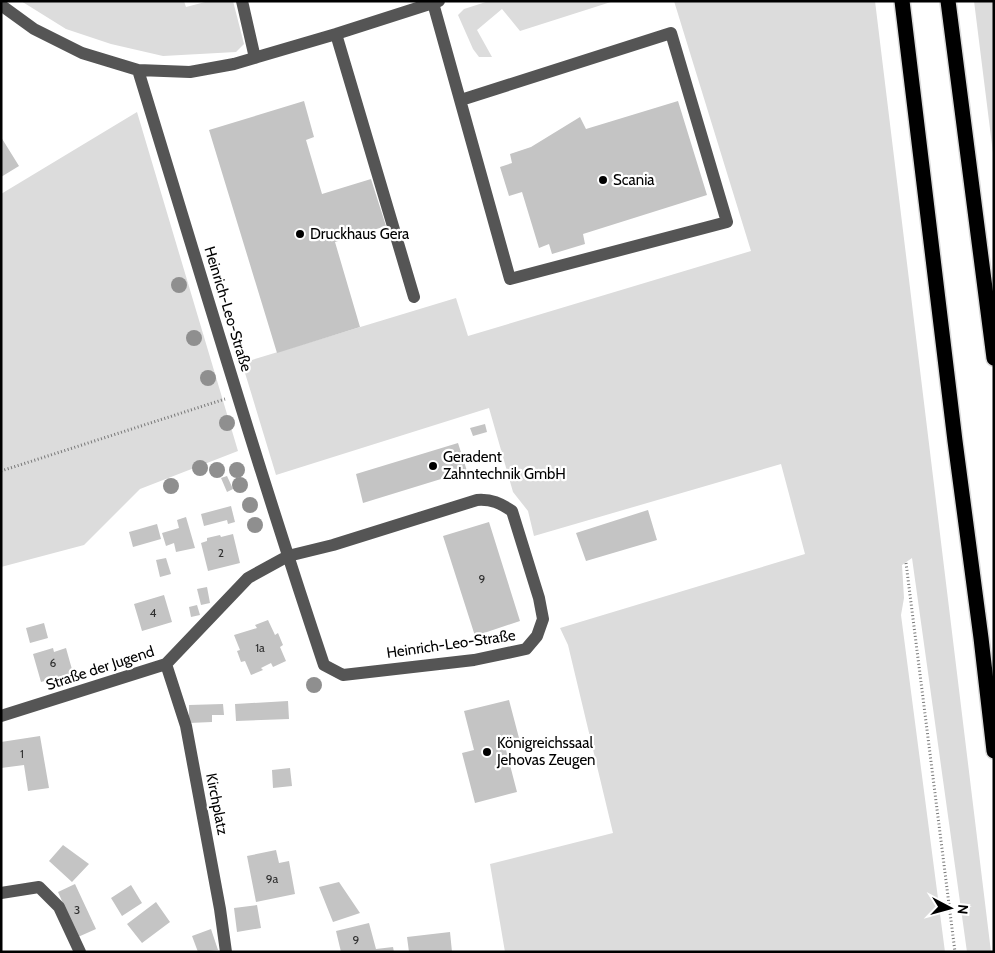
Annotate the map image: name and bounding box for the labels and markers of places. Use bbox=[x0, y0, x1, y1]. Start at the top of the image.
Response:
place label: Scania bbox=[613, 171, 655, 189]
marker: Scania bbox=[597, 174, 609, 186]
place label: Druckhaus Gera bbox=[310, 225, 410, 243]
marker: Druckhaus Gera bbox=[294, 228, 306, 240]
place label: Geradent Zahntechnik GmbH bbox=[443, 448, 566, 483]
marker: Geradent Zahntechnik GmbH bbox=[427, 460, 439, 472]
place label: Königreichssaal Jehovas Zeugen bbox=[496, 734, 596, 769]
marker: Königreichssaal Jehovas Zeugen bbox=[481, 746, 493, 758]

